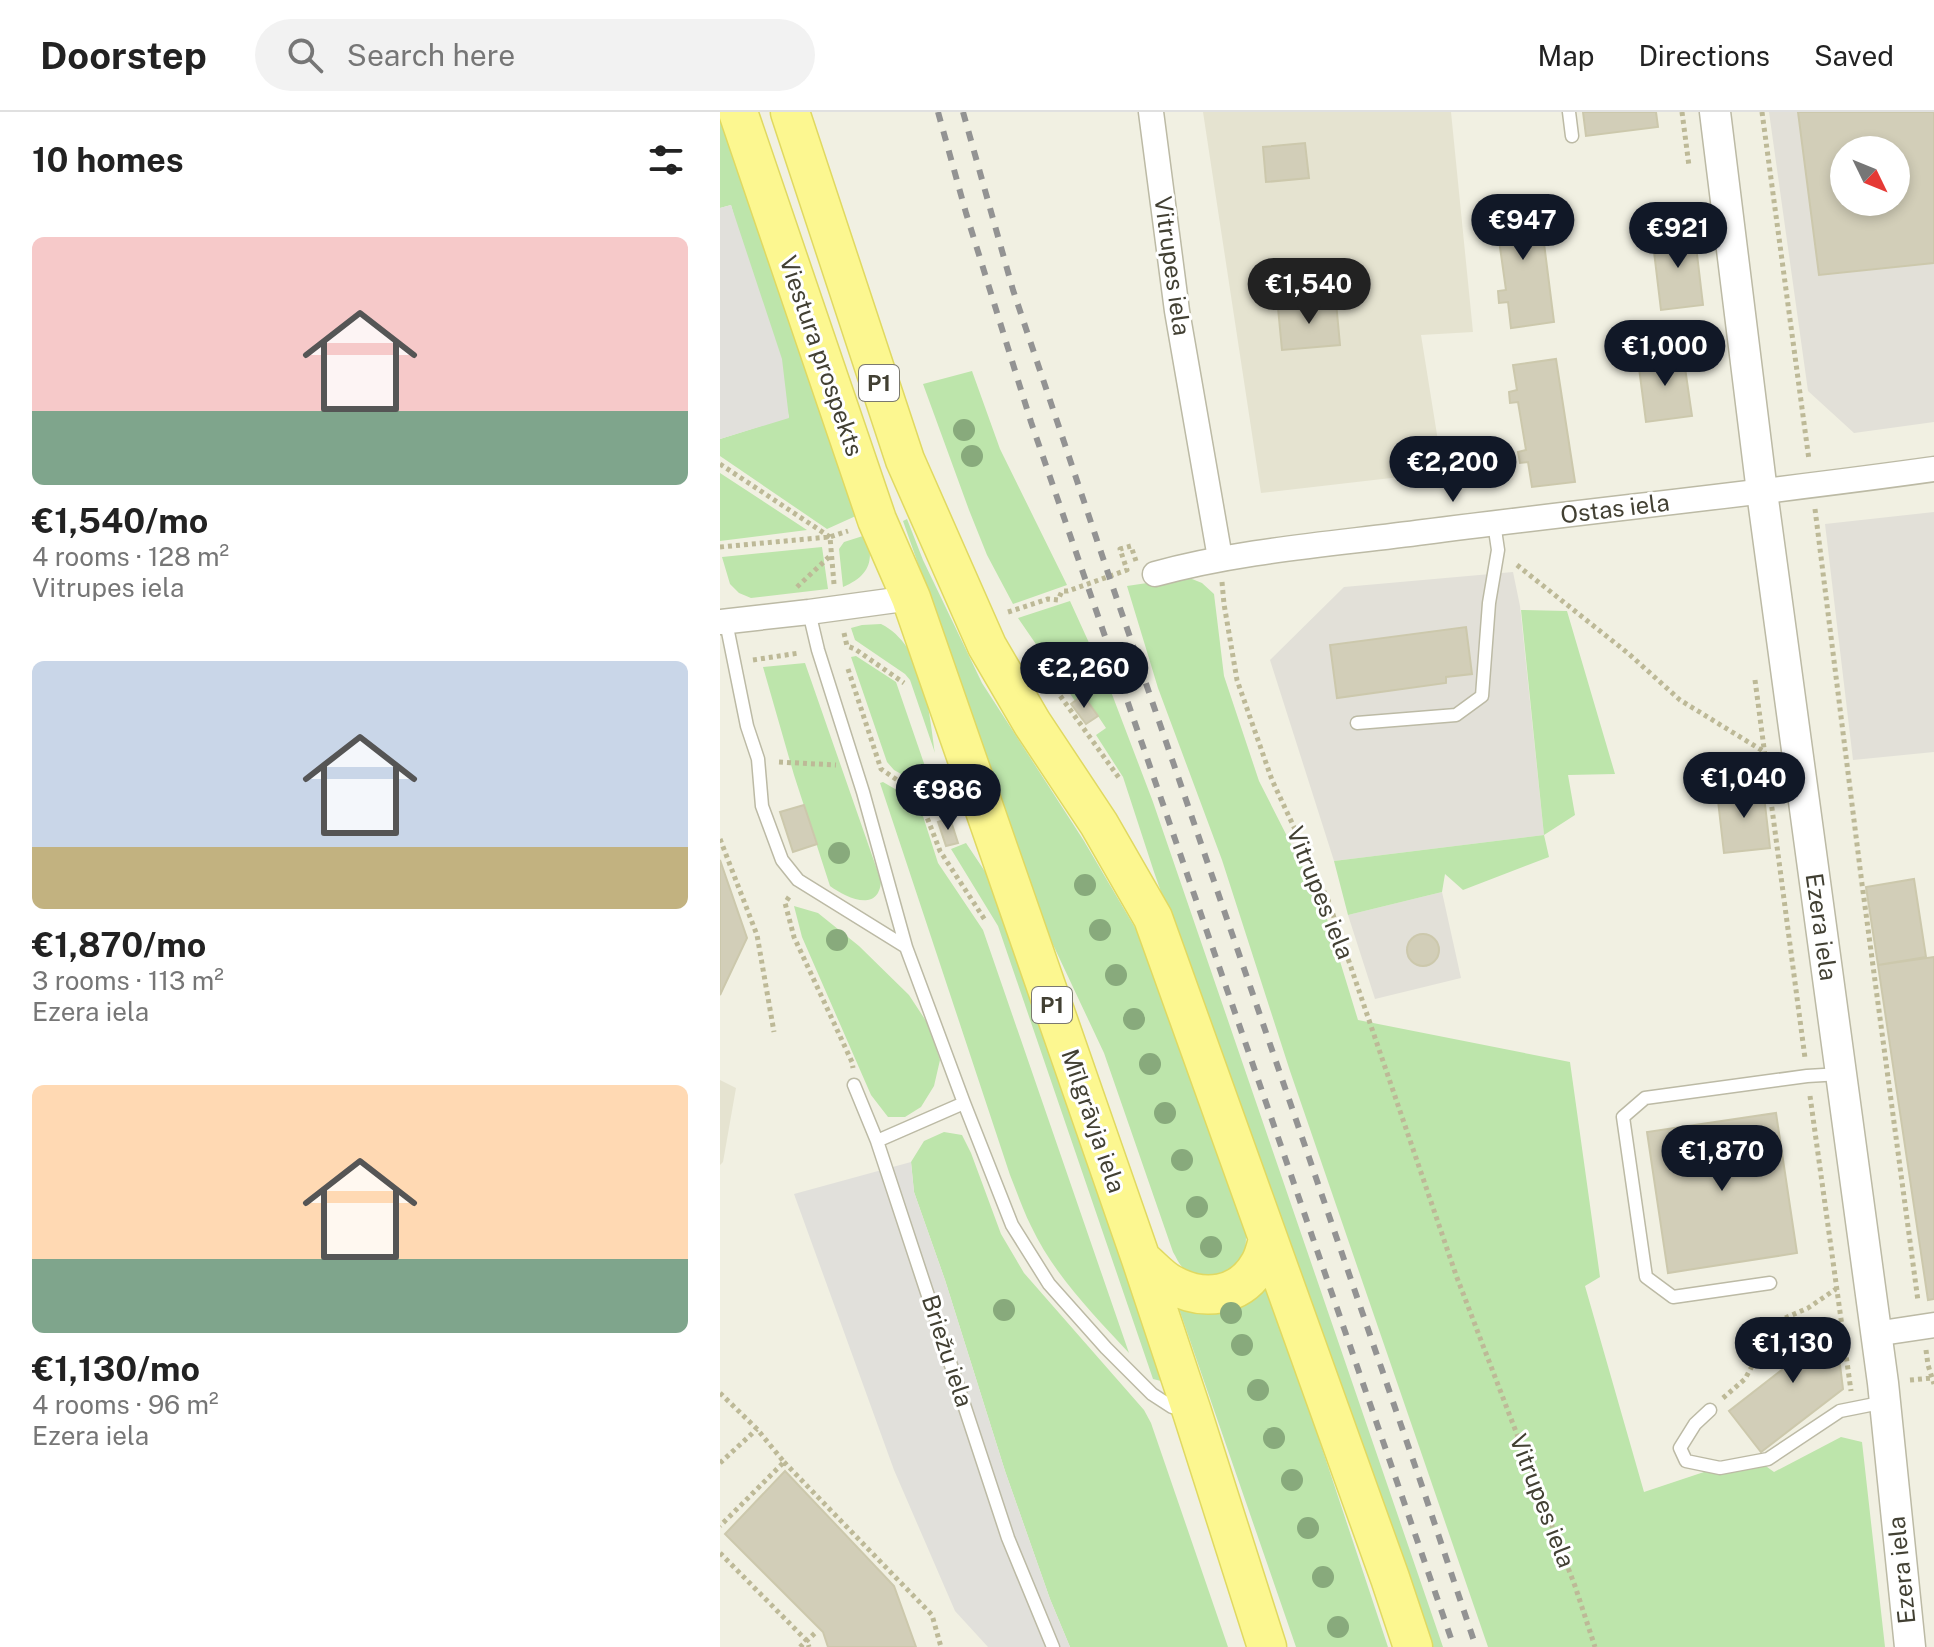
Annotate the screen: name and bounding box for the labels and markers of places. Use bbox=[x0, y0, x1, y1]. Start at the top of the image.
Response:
pin: €947 bbox=[1476, 194, 1570, 262]
pin: €921 bbox=[1631, 202, 1725, 270]
pin: €1,540 bbox=[1244, 258, 1374, 326]
pin: €1,000 bbox=[1600, 320, 1730, 388]
pin: €2,200 bbox=[1388, 436, 1518, 504]
pin: €2,260 bbox=[1019, 642, 1149, 710]
pin: €1,040 bbox=[1679, 752, 1809, 820]
pin: €986 bbox=[901, 764, 995, 832]
pin: €1,870 bbox=[1657, 1125, 1787, 1193]
pin: €1,130 bbox=[1728, 1317, 1858, 1385]

